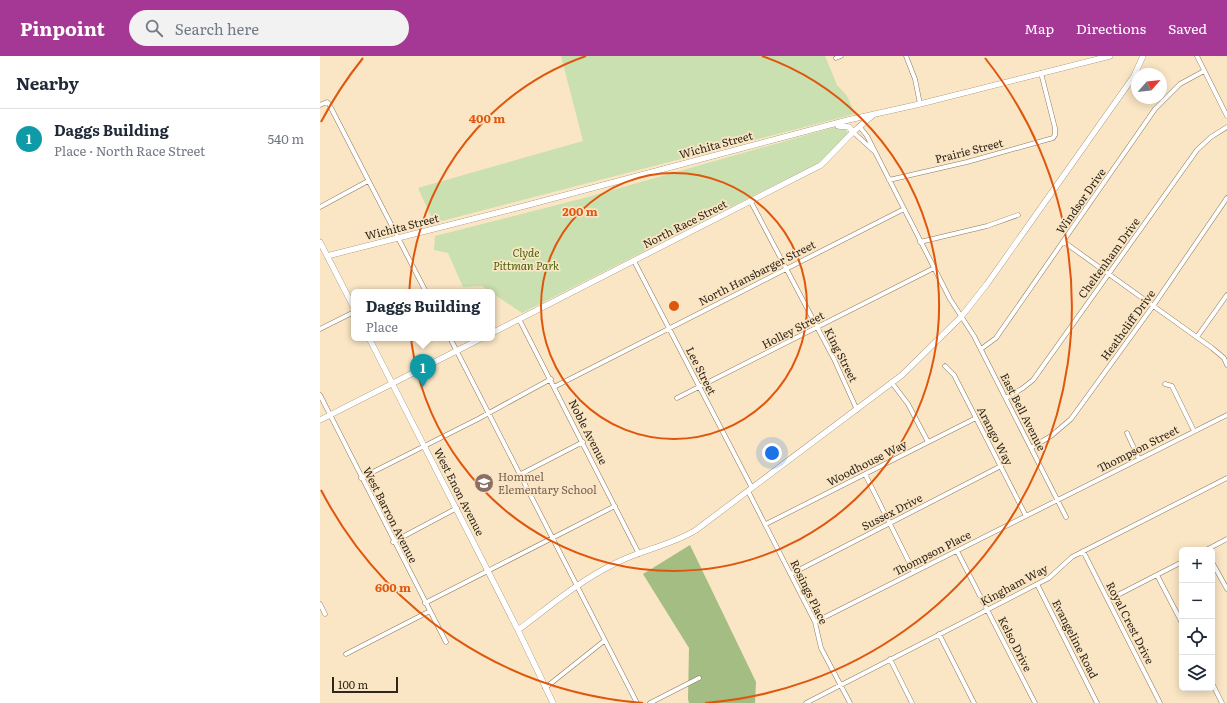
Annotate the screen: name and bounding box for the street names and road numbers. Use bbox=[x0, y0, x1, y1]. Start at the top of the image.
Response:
street label: Wichita Street bbox=[677, 126, 755, 162]
street label: Prairie Street bbox=[933, 134, 1005, 166]
street label: Windsor Drive bbox=[1052, 164, 1109, 237]
street label: North Race Street bbox=[640, 195, 730, 251]
street label: Wichita Street bbox=[363, 209, 441, 243]
street label: Cheltenham Drive bbox=[1073, 214, 1143, 301]
street label: North Hansbarger Street bbox=[695, 235, 818, 309]
street label: Heathcliff Drive bbox=[1096, 286, 1158, 363]
street label: Holley Street bbox=[759, 306, 827, 352]
street label: King Street bbox=[821, 325, 863, 385]
street label: Lee Street bbox=[683, 344, 721, 398]
street label: East Bell Avenue bbox=[997, 370, 1051, 453]
street label: Noble Avenue bbox=[566, 396, 612, 467]
street label: Arango Way bbox=[974, 403, 1018, 468]
street label: Thompson Street bbox=[1094, 420, 1181, 476]
street label: Woodhouse Way bbox=[824, 435, 910, 489]
street label: West Enon Avenue bbox=[431, 445, 489, 539]
street label: West Barron Avenue bbox=[360, 464, 422, 566]
street label: Sussex Drive bbox=[858, 489, 925, 533]
street label: Thompson Place bbox=[890, 526, 973, 579]
street label: Rosings Place bbox=[787, 556, 833, 627]
street label: Kingham Way bbox=[977, 559, 1051, 609]
street label: Royal Crest Drive bbox=[1103, 579, 1159, 667]
street label: Evangeline Road bbox=[1049, 596, 1103, 681]
street label: Kelso Drive bbox=[995, 613, 1037, 674]

